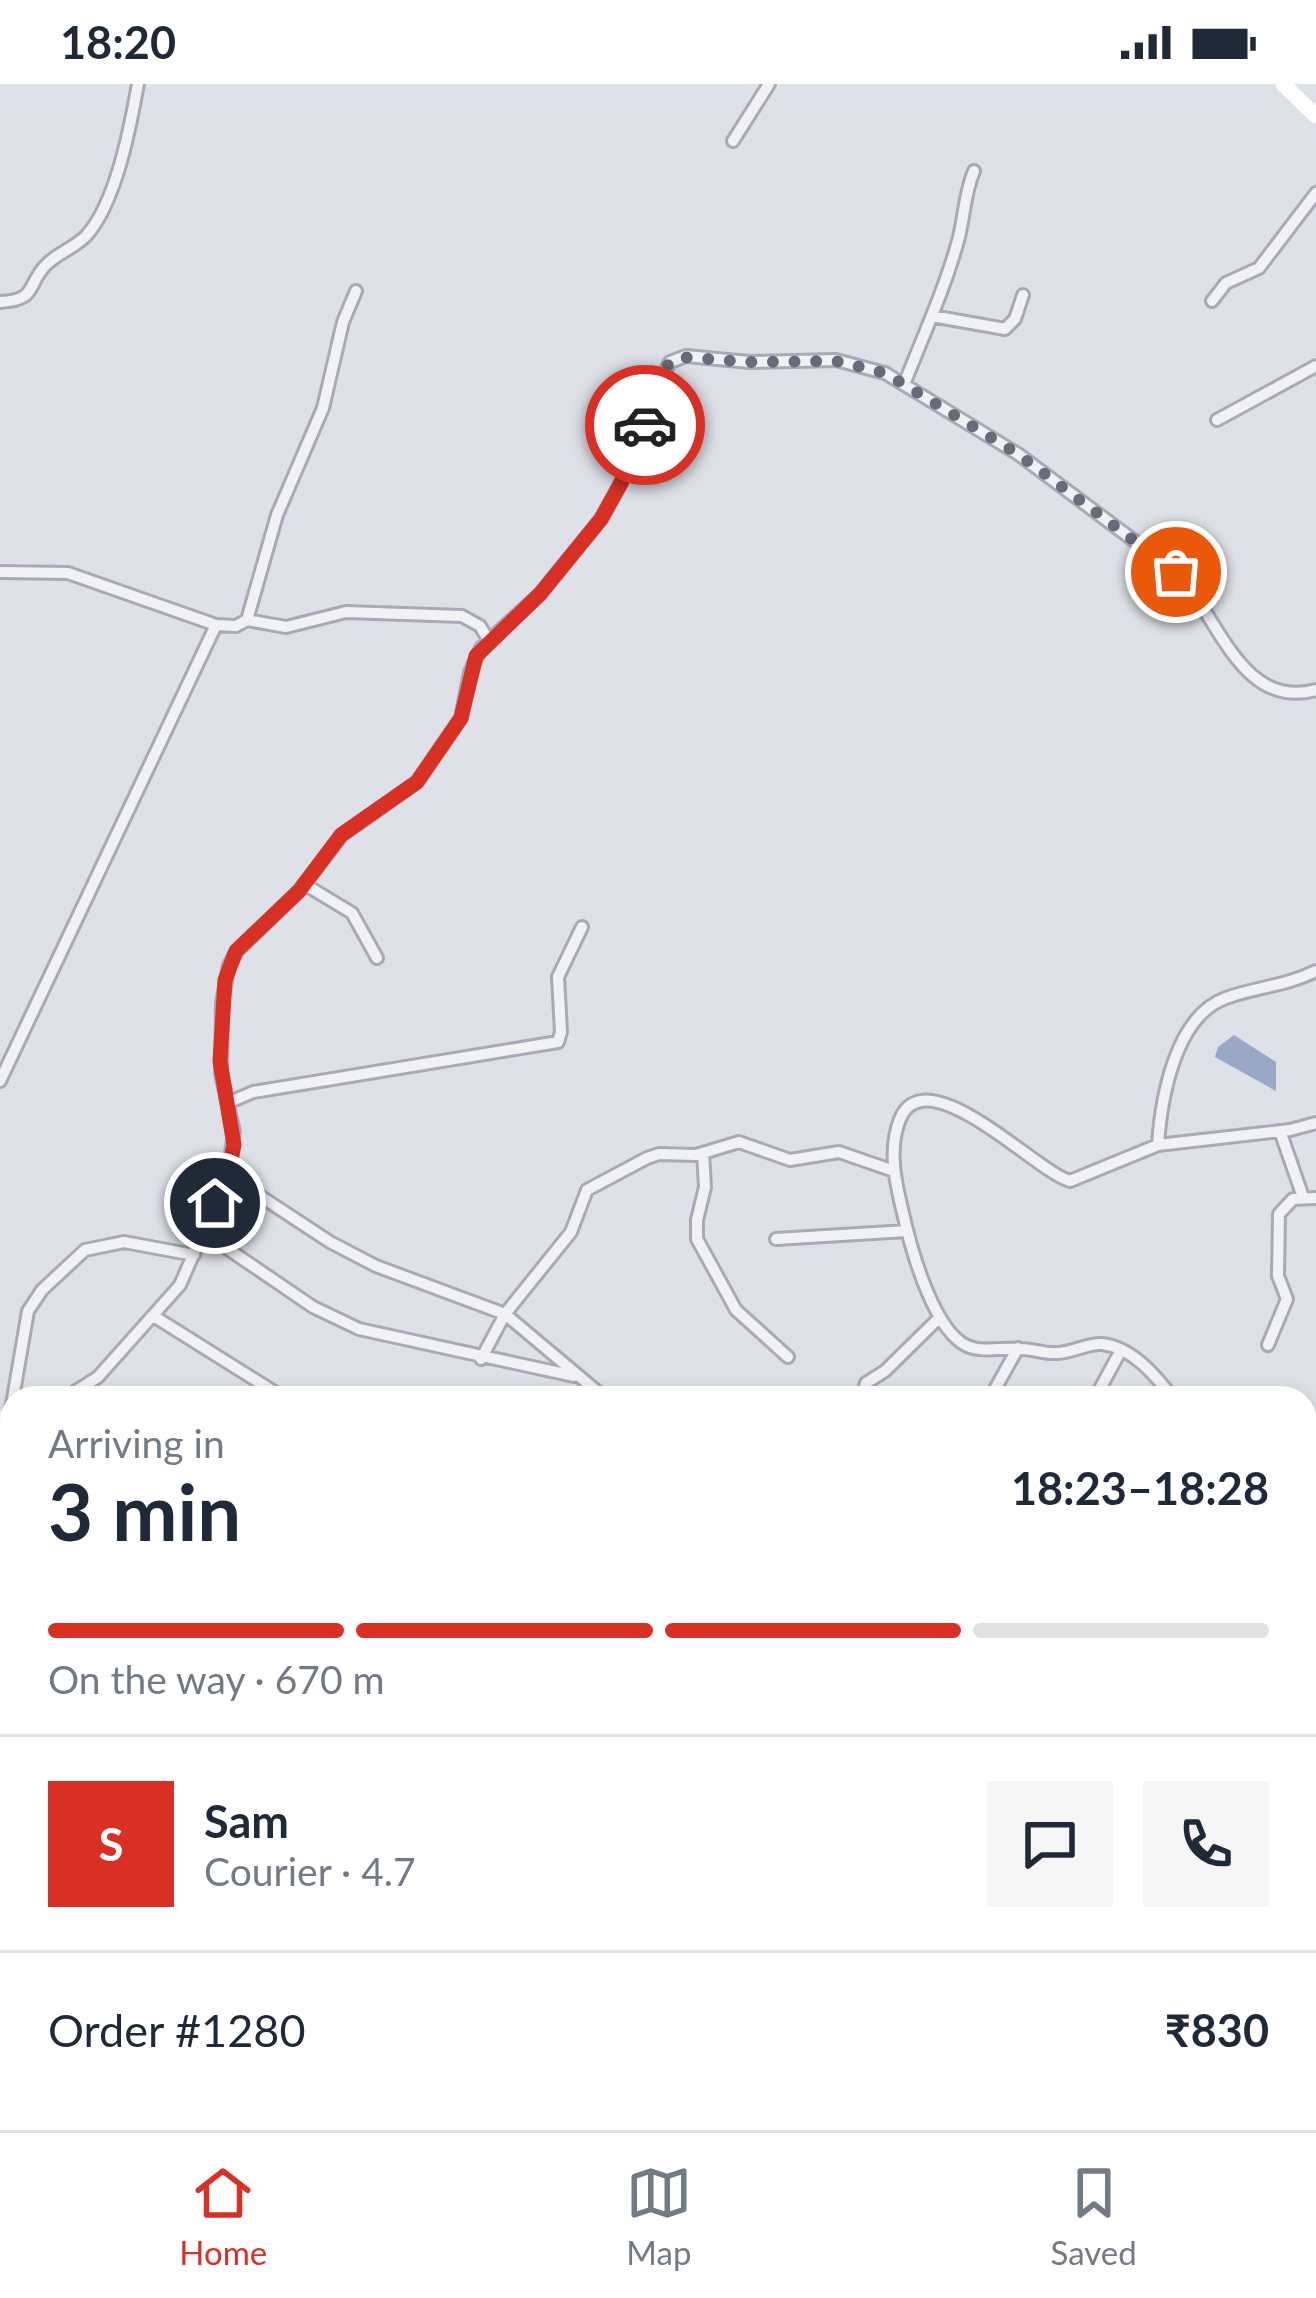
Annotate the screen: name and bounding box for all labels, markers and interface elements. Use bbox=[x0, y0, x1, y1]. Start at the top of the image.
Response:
text: 18:20 bbox=[60, 15, 176, 69]
courier bbox=[585, 365, 705, 485]
icon: car bbox=[612, 392, 678, 458]
pin bbox=[1125, 521, 1227, 623]
icon: bag bbox=[1143, 539, 1209, 605]
pin bbox=[164, 1152, 266, 1254]
icon: home bbox=[182, 1170, 248, 1236]
text: Arriving in bbox=[48, 1420, 225, 1466]
text: 18:23–18:28 bbox=[1011, 1461, 1269, 1515]
text: 3 min bbox=[48, 1464, 241, 1558]
text: On the way · 670 m bbox=[48, 1656, 385, 1702]
button: chat bbox=[987, 1781, 1113, 1907]
button: phone bbox=[1143, 1781, 1269, 1907]
text: Sam bbox=[204, 1794, 289, 1848]
text: S bbox=[99, 1817, 123, 1871]
text: Courier · 4.7 bbox=[204, 1848, 416, 1894]
text: Order #1280 bbox=[48, 2003, 306, 2057]
text: ₹830 bbox=[1165, 2003, 1269, 2057]
tab: Home bbox=[179, 2160, 267, 2272]
tab: Map bbox=[626, 2160, 692, 2272]
tab: Saved bbox=[1050, 2160, 1137, 2272]

